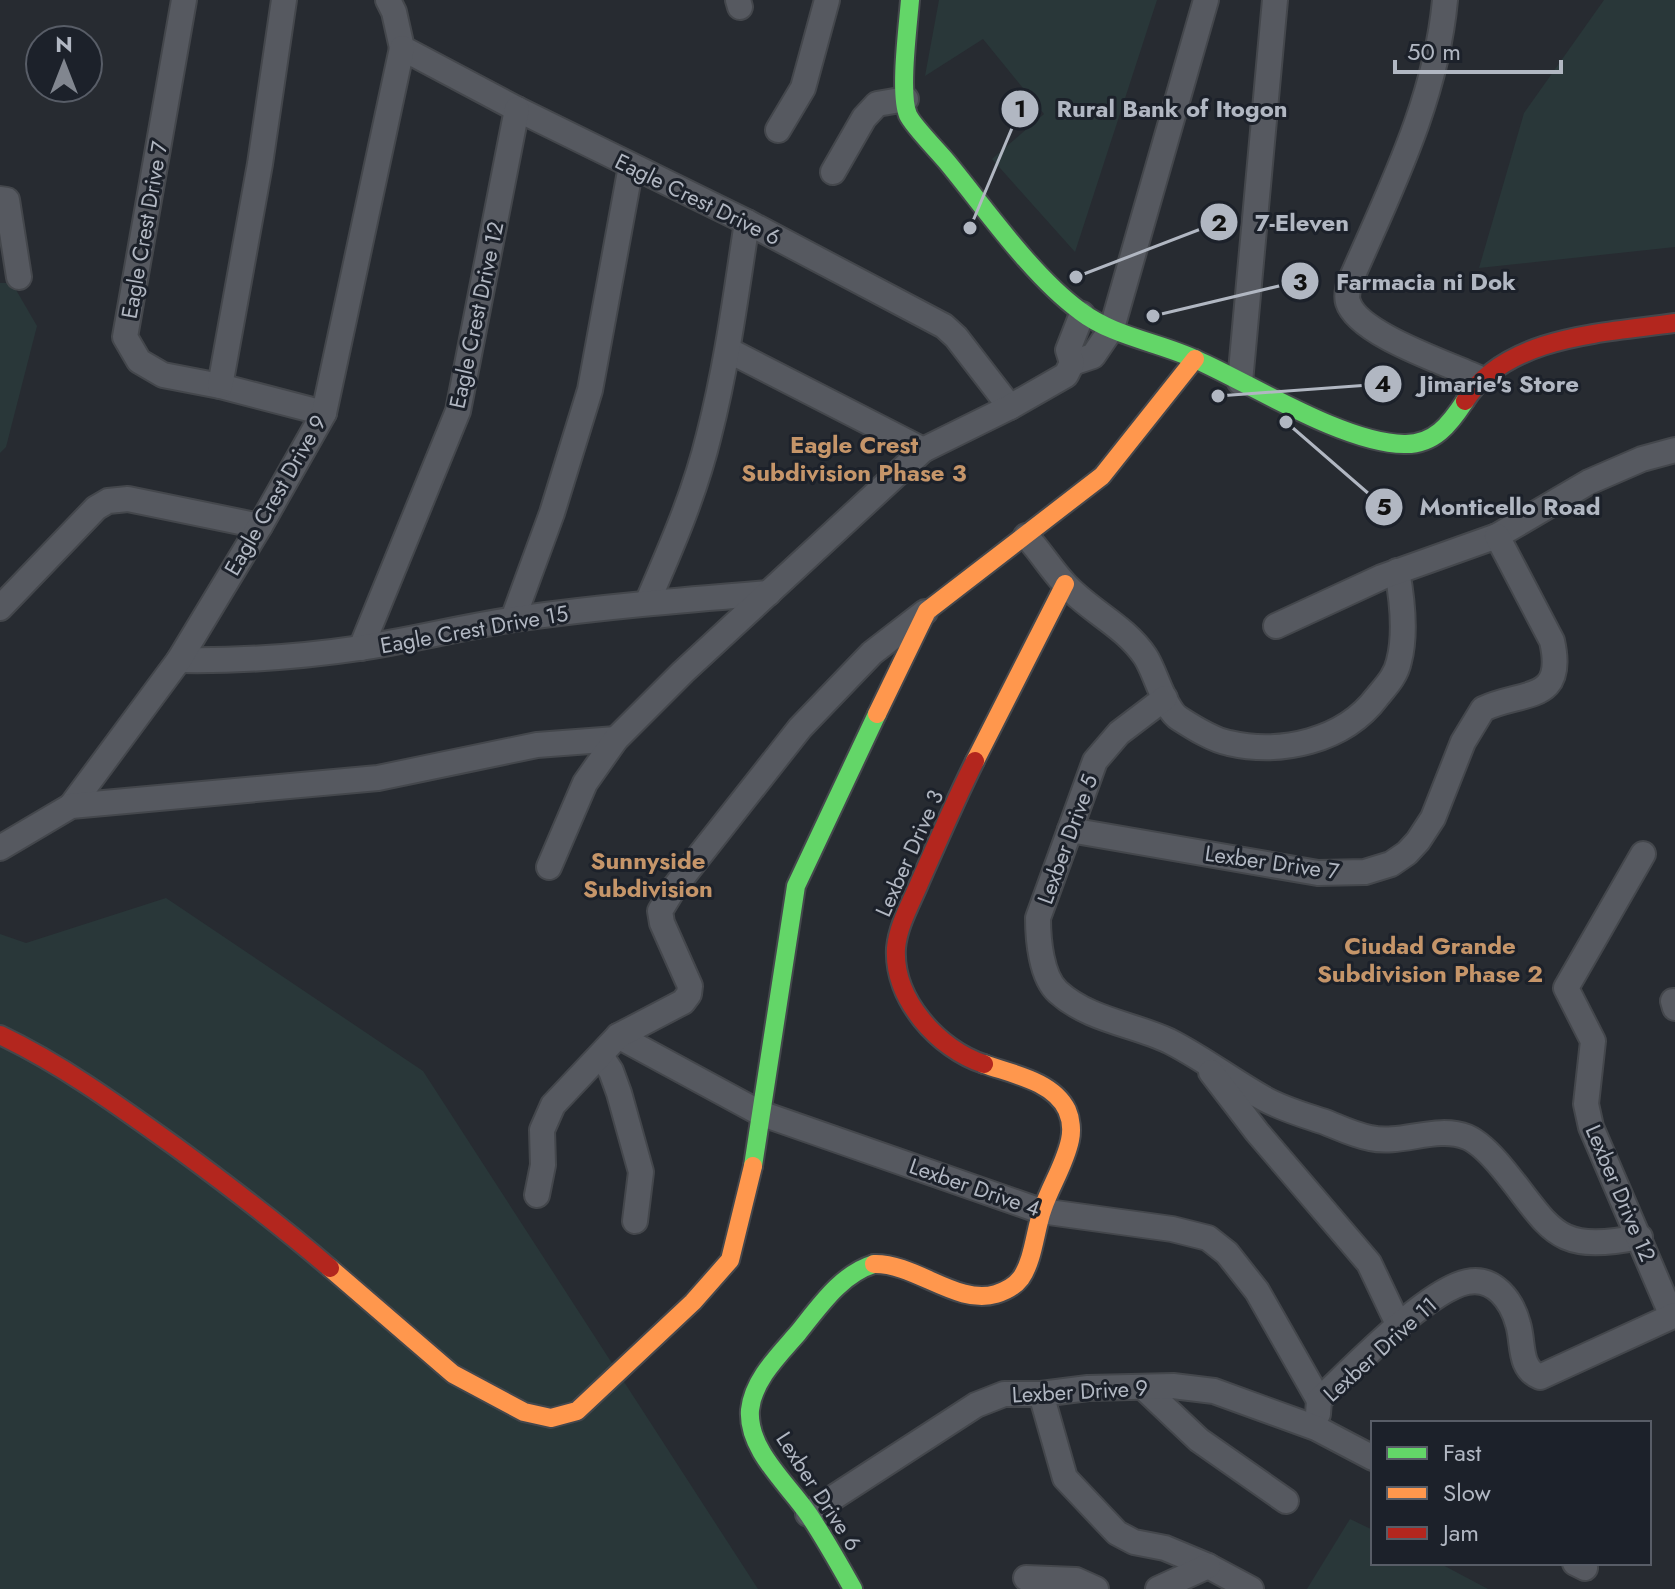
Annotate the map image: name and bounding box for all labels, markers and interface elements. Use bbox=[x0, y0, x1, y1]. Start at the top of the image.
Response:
north arrow bbox=[24, 24, 104, 104]
scale bar bbox=[1395, 24, 1561, 74]
text: N bbox=[55, 28, 73, 60]
text: 50 m bbox=[1407, 34, 1461, 69]
callout: Rural Bank of Itogon bbox=[1000, 85, 1304, 133]
text: 1 bbox=[1014, 91, 1026, 126]
text: Rural Bank of Itogon bbox=[1056, 91, 1288, 126]
street label: Eagle Crest Drive 7 bbox=[113, 138, 175, 321]
street label: Eagle Crest Drive 6 bbox=[610, 145, 786, 253]
callout: 7-Eleven bbox=[1199, 198, 1365, 246]
text: 2 bbox=[1211, 205, 1227, 240]
text: 7-Eleven bbox=[1255, 205, 1349, 240]
street label: Eagle Crest Drive 12 bbox=[441, 219, 511, 411]
callout: Farmacia ni Dok bbox=[1280, 257, 1532, 305]
text: 3 bbox=[1293, 264, 1308, 299]
text: Farmacia ni Dok bbox=[1336, 264, 1516, 299]
callout: Jimarie's Store bbox=[1363, 360, 1595, 408]
text: 4 bbox=[1375, 366, 1391, 401]
text: Jimarie's Store bbox=[1415, 366, 1579, 401]
street label: Eagle Crest Drive 9 bbox=[216, 409, 334, 581]
district label: Eagle Crest Subdivision Phase 3 bbox=[741, 427, 967, 490]
callout: Monticello Road bbox=[1364, 483, 1616, 531]
text: 5 bbox=[1376, 489, 1392, 524]
text: Monticello Road bbox=[1420, 489, 1600, 524]
street label: Eagle Crest Drive 15 bbox=[377, 597, 571, 661]
street label: Lexber Drive 5 bbox=[1029, 770, 1105, 908]
street label: Lexber Drive 3 bbox=[867, 785, 951, 921]
street label: Lexber Drive 7 bbox=[1203, 837, 1342, 887]
district label: Sunnyside Subdivision bbox=[583, 843, 713, 906]
district label: Ciudad Grande Subdivision Phase 2 bbox=[1317, 928, 1543, 991]
street label: Lexber Drive 12 bbox=[1578, 1120, 1664, 1266]
street label: Lexber Drive 4 bbox=[905, 1150, 1045, 1224]
street label: Lexber Drive 11 bbox=[1316, 1289, 1444, 1409]
street label: Lexber Drive 9 bbox=[1011, 1371, 1149, 1411]
legend bbox=[1371, 1421, 1651, 1565]
street label: Lexber Drive 6 bbox=[768, 1425, 870, 1557]
text: Fast bbox=[1443, 1435, 1481, 1470]
text: Slow bbox=[1443, 1475, 1491, 1510]
text: Jam bbox=[1440, 1515, 1479, 1550]

